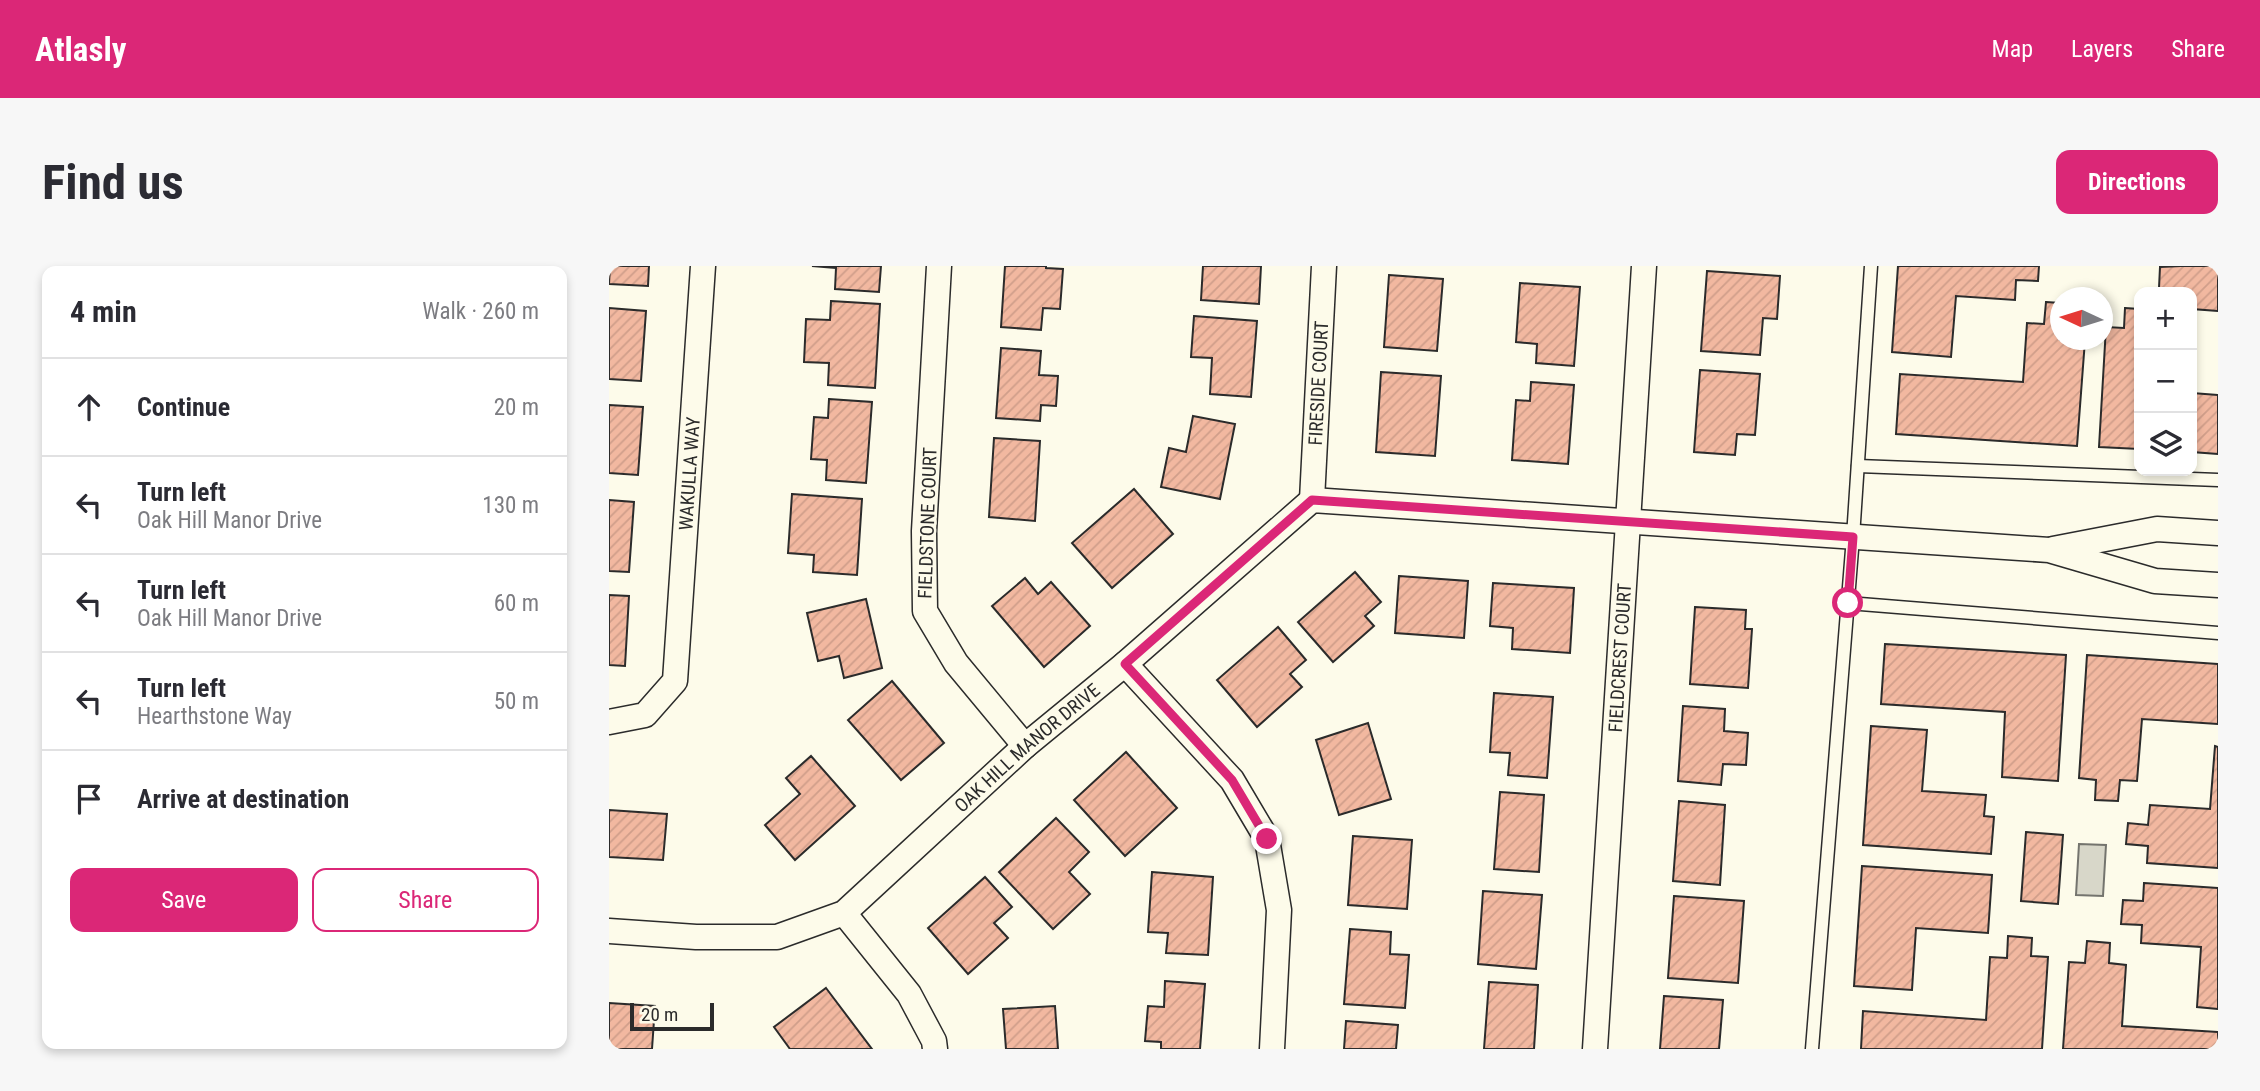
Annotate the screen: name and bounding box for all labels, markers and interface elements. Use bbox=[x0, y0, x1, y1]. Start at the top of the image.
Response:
text: Atlasly bbox=[35, 30, 126, 69]
text: Map bbox=[1992, 35, 2033, 63]
text: Layers bbox=[2071, 35, 2133, 63]
text: Share bbox=[2171, 35, 2225, 63]
button: Directions bbox=[2056, 150, 2218, 214]
text: Find us bbox=[42, 154, 184, 211]
north arrow bbox=[2050, 287, 2113, 350]
map controls bbox=[2134, 287, 2197, 476]
button: + bbox=[2134, 287, 2197, 350]
text: 4 min bbox=[70, 294, 137, 329]
text: Walk · 260 m bbox=[422, 298, 539, 325]
street label: FIRESIDE COURT bbox=[1304, 320, 1333, 446]
button: − bbox=[2134, 350, 2197, 413]
icon: ahead bbox=[70, 388, 108, 426]
text: Continue bbox=[137, 392, 230, 422]
text: 20 m bbox=[494, 394, 539, 421]
button: layers bbox=[2134, 413, 2197, 476]
street label: WAKULLA WAY bbox=[674, 416, 705, 531]
street label: FIELDSTONE COURT bbox=[913, 447, 942, 599]
text: Turn left bbox=[137, 477, 226, 507]
icon: left bbox=[70, 486, 108, 524]
text: 130 m bbox=[482, 492, 539, 519]
text: Oak Hill Manor Drive bbox=[137, 507, 322, 534]
text: Turn left bbox=[137, 575, 226, 605]
street label: FIELDCREST COURT bbox=[1604, 582, 1636, 733]
icon: left bbox=[70, 584, 108, 622]
route start bbox=[1832, 587, 1863, 618]
text: 60 m bbox=[494, 590, 539, 617]
text: Oak Hill Manor Drive bbox=[137, 605, 322, 632]
text: Turn left bbox=[137, 673, 226, 703]
street label: OAK HILL MANOR DRIVE bbox=[950, 679, 1104, 817]
icon: left bbox=[70, 682, 108, 720]
text: 50 m bbox=[494, 688, 539, 715]
text: Hearthstone Way bbox=[137, 703, 292, 730]
icon: arrive bbox=[70, 780, 108, 818]
text: Arrive at destination bbox=[137, 784, 349, 814]
route end bbox=[1251, 823, 1282, 854]
button: Save bbox=[70, 868, 298, 932]
button: Share bbox=[312, 868, 539, 932]
scale bar bbox=[630, 1000, 714, 1032]
text: 20 m bbox=[641, 1003, 678, 1026]

